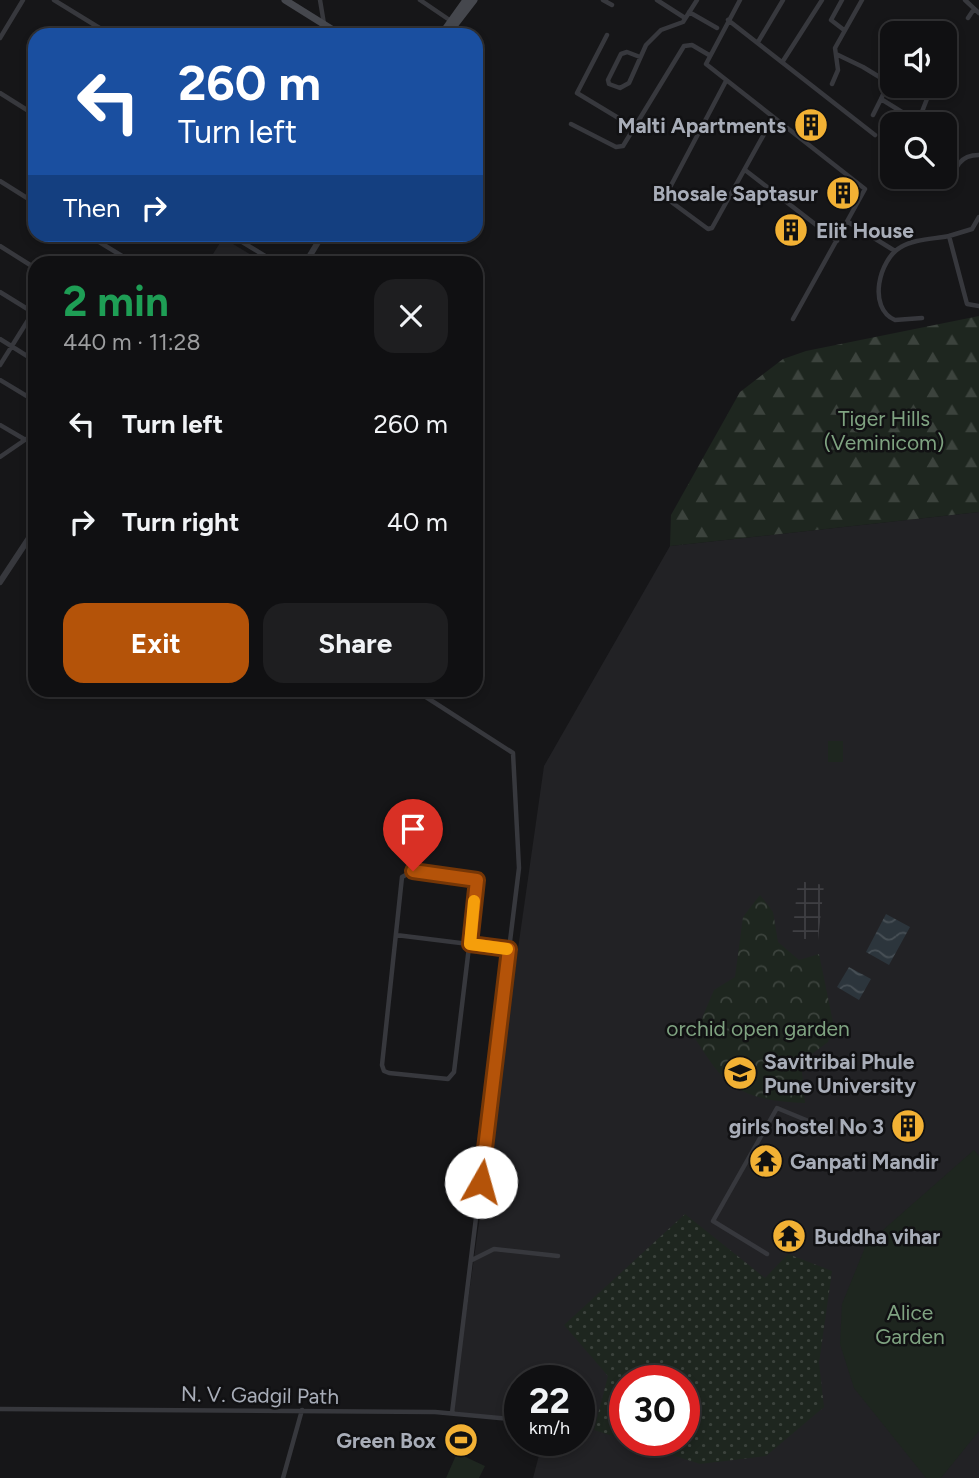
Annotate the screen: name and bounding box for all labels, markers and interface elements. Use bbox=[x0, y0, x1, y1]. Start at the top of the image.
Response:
map controls bbox=[880, 21, 957, 189]
button: sound bbox=[880, 21, 957, 98]
text: 260 m bbox=[178, 53, 321, 112]
icon: left bbox=[63, 56, 154, 147]
building icon: Malti Apartments bbox=[792, 106, 830, 144]
button: search bbox=[880, 112, 957, 189]
text: Turn left bbox=[178, 113, 297, 151]
place label: Malti Apartments bbox=[617, 113, 786, 138]
building icon: Bhosale Saptasur bbox=[824, 174, 862, 212]
place label: Bhosale Saptasur bbox=[653, 181, 818, 206]
icon: right bbox=[135, 189, 173, 227]
text: Then bbox=[63, 192, 121, 224]
building icon: Elit House bbox=[772, 211, 810, 249]
place label: Elit House bbox=[816, 218, 914, 243]
text: 2 min bbox=[63, 276, 169, 327]
button: close bbox=[374, 279, 448, 353]
text: 440 m · 11:28 bbox=[63, 328, 201, 356]
icon: left bbox=[63, 405, 101, 443]
park label: Tiger Hills (Veminicom) bbox=[824, 406, 944, 455]
text: Turn left bbox=[122, 408, 223, 440]
text: 260 m bbox=[374, 408, 448, 440]
icon: right bbox=[63, 503, 101, 541]
text: Turn right bbox=[122, 506, 239, 538]
text: 40 m bbox=[387, 506, 448, 538]
button: Exit bbox=[63, 603, 249, 683]
button: Share bbox=[263, 603, 448, 683]
pin bbox=[383, 799, 443, 871]
icon: arrive bbox=[394, 810, 432, 848]
park label: orchid open garden bbox=[666, 1016, 850, 1041]
place label: Savitribai Phule Pune University bbox=[764, 1049, 917, 1098]
school or university icon: Savitribai Phule Pune University bbox=[721, 1054, 759, 1092]
building icon: girls hostel No 3 bbox=[889, 1107, 927, 1145]
place label: girls hostel No 3 bbox=[729, 1114, 884, 1139]
temple icon: Ganpati Mandir bbox=[747, 1142, 785, 1180]
position arrow bbox=[444, 1145, 518, 1219]
place label: Ganpati Mandir bbox=[790, 1149, 939, 1174]
temple icon: Buddha vihar bbox=[770, 1217, 808, 1255]
place label: Buddha vihar bbox=[814, 1224, 940, 1249]
park label: Alice Garden bbox=[875, 1300, 945, 1349]
speed limit sign: 30 bbox=[609, 1365, 700, 1456]
text: 22 bbox=[529, 1380, 570, 1422]
street label: N. V. Gadgil Path bbox=[181, 1381, 339, 1409]
text: km/h bbox=[529, 1417, 570, 1439]
sports icon: Green Box bbox=[442, 1421, 480, 1459]
place label: Green Box bbox=[336, 1428, 437, 1453]

